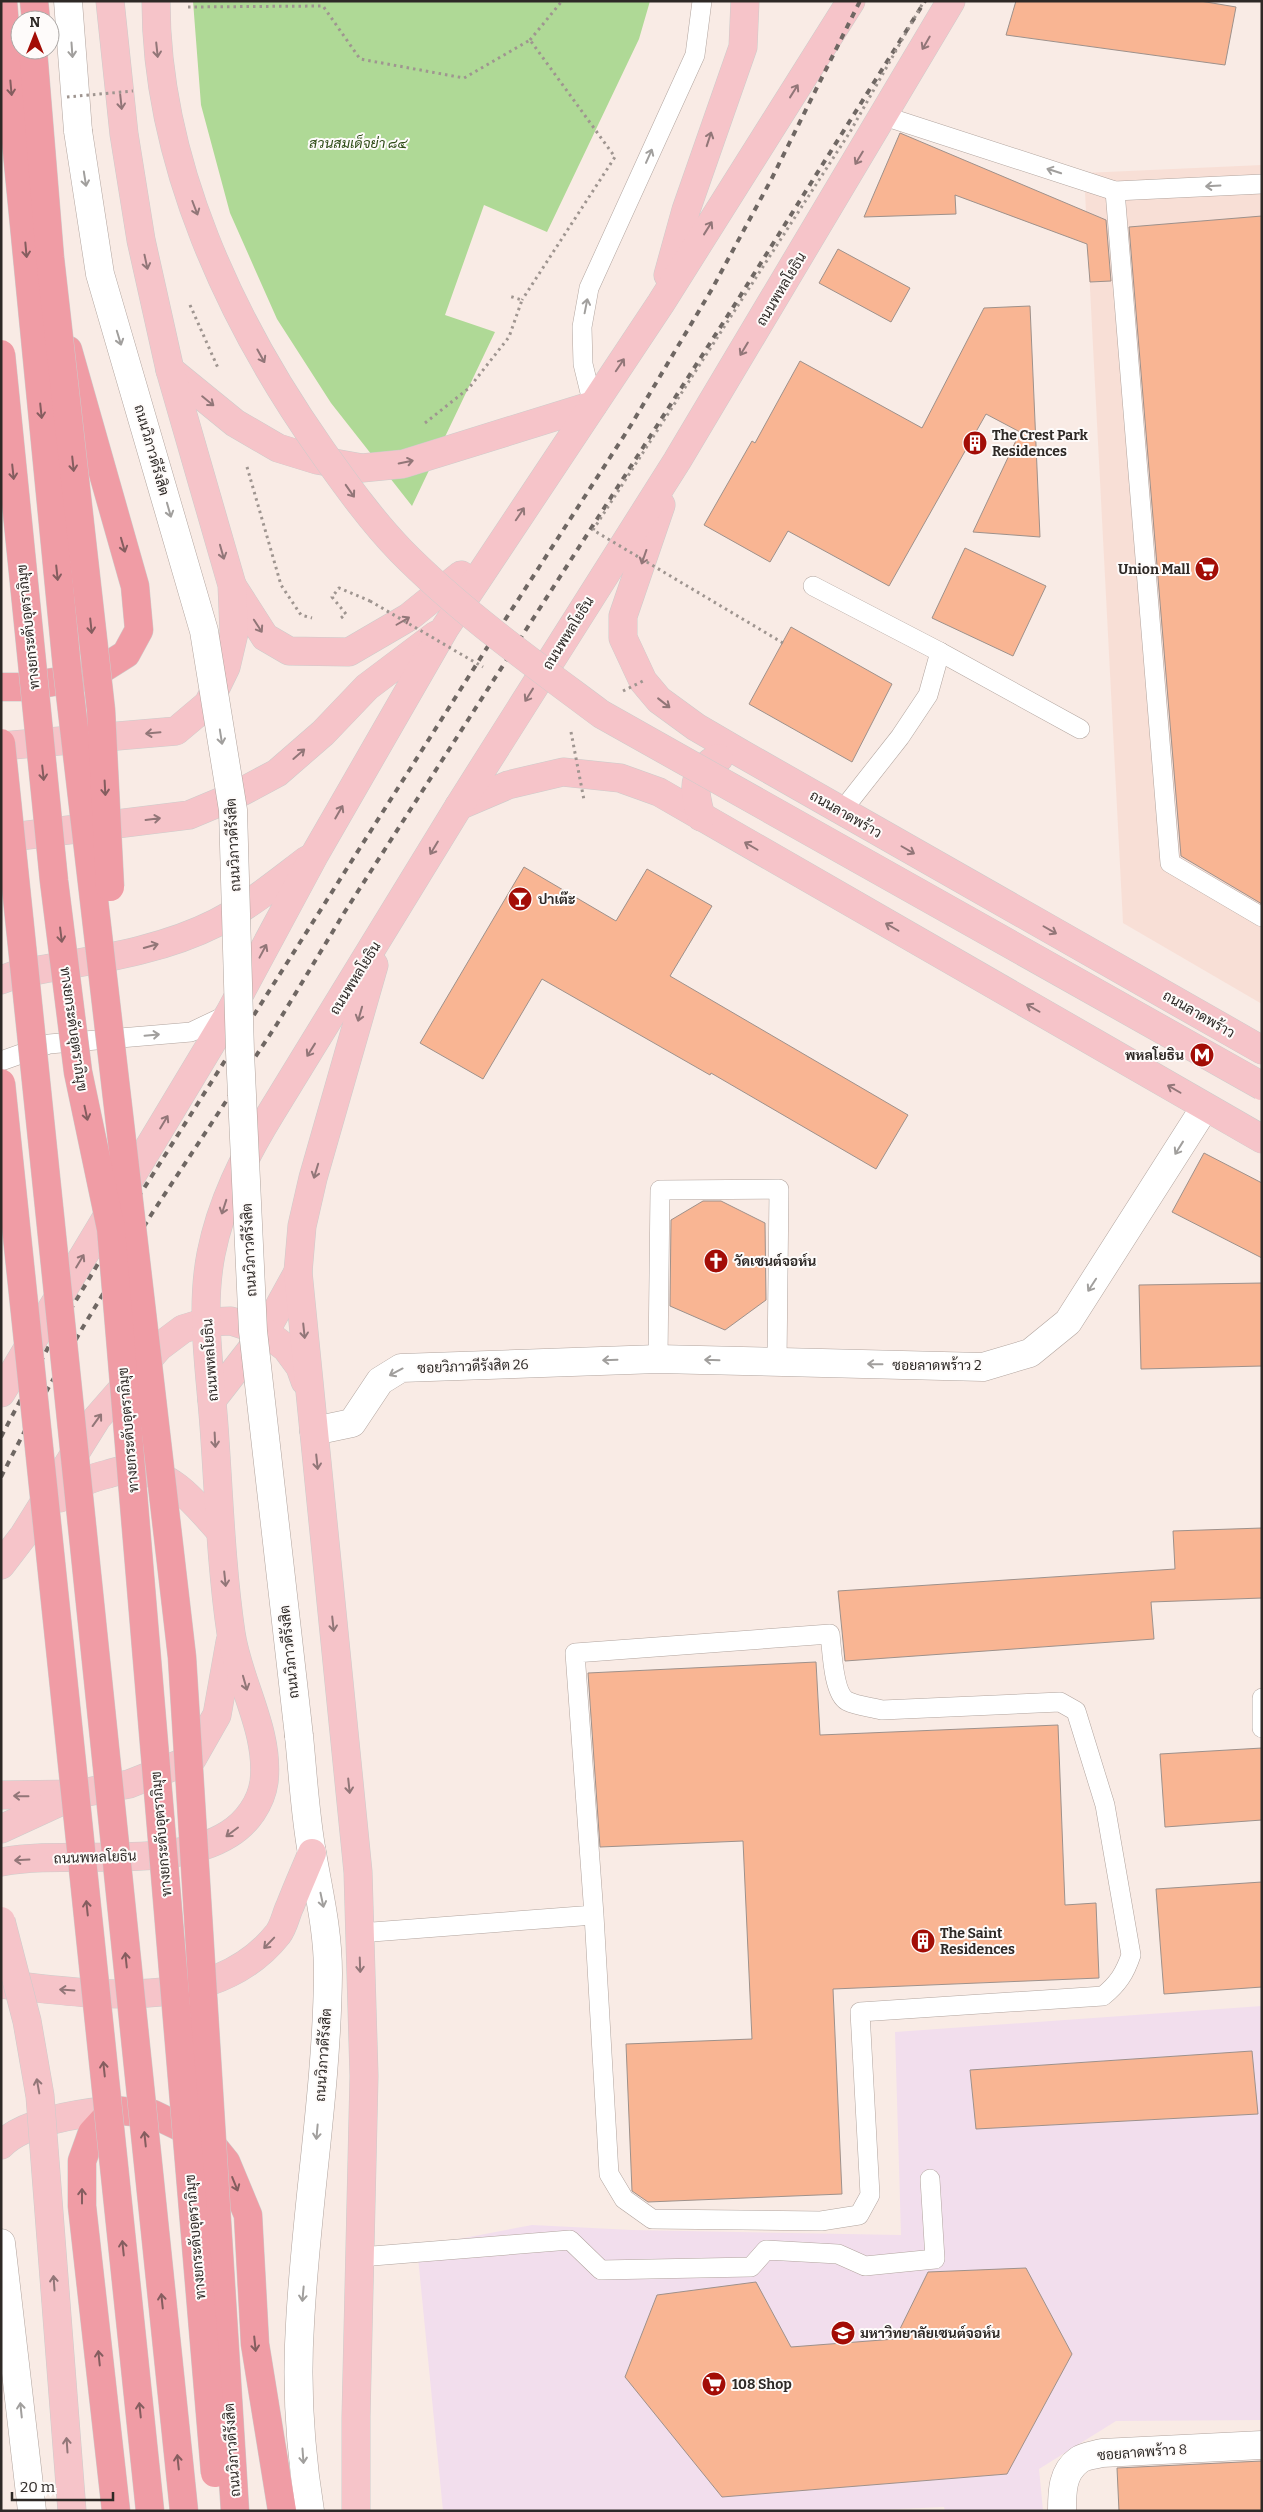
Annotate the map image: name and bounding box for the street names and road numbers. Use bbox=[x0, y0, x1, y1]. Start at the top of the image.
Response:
street label: ถนนพหลโยธิน bbox=[753, 249, 810, 329]
street label: ถนนวิภาวดีรังสิต bbox=[130, 402, 174, 498]
street label: ทางยกระดับอุตราภิมุข bbox=[13, 563, 45, 690]
street label: ถนนพหลโยธิน bbox=[539, 594, 598, 673]
street label: ถนนลาดพร้าว bbox=[807, 786, 885, 842]
street label: ถนนวิภาวดีรังสิต bbox=[222, 798, 244, 892]
street label: ถนนพหลโยธิน bbox=[326, 939, 385, 1018]
street label: ทางยกระดับอุตราภิมุข bbox=[55, 966, 91, 1093]
street label: ถนนลาดพร้าว bbox=[1160, 986, 1238, 1042]
street label: ถนนวิภาวดีรังสิต bbox=[238, 1203, 260, 1297]
street label: ถนนพหลโยธิน bbox=[199, 1318, 222, 1402]
street label: ซอยวิภาวดีรังสิต 26 bbox=[417, 1355, 529, 1377]
street label: ซอยลาดพร้าว 2 bbox=[892, 1356, 982, 1374]
street label: ทางยกระดับอุตราภิมุข bbox=[115, 1366, 143, 1493]
street label: ถนนวิภาวดีรังสิต bbox=[275, 1604, 303, 1700]
street label: ทางยกระดับอุตราภิมุข bbox=[148, 1770, 176, 1897]
street label: ถนนพหลโยธิน bbox=[53, 1848, 137, 1867]
street label: ถนนวิภาวดีรังสิต bbox=[311, 2008, 335, 2102]
street label: ทางยกระดับอุตราภิมุข bbox=[182, 2173, 210, 2300]
street label: ถนนวิภาวดีรังสิต bbox=[220, 2403, 244, 2497]
street label: ซอยลาดพร้าว 8 bbox=[1096, 2440, 1188, 2464]

